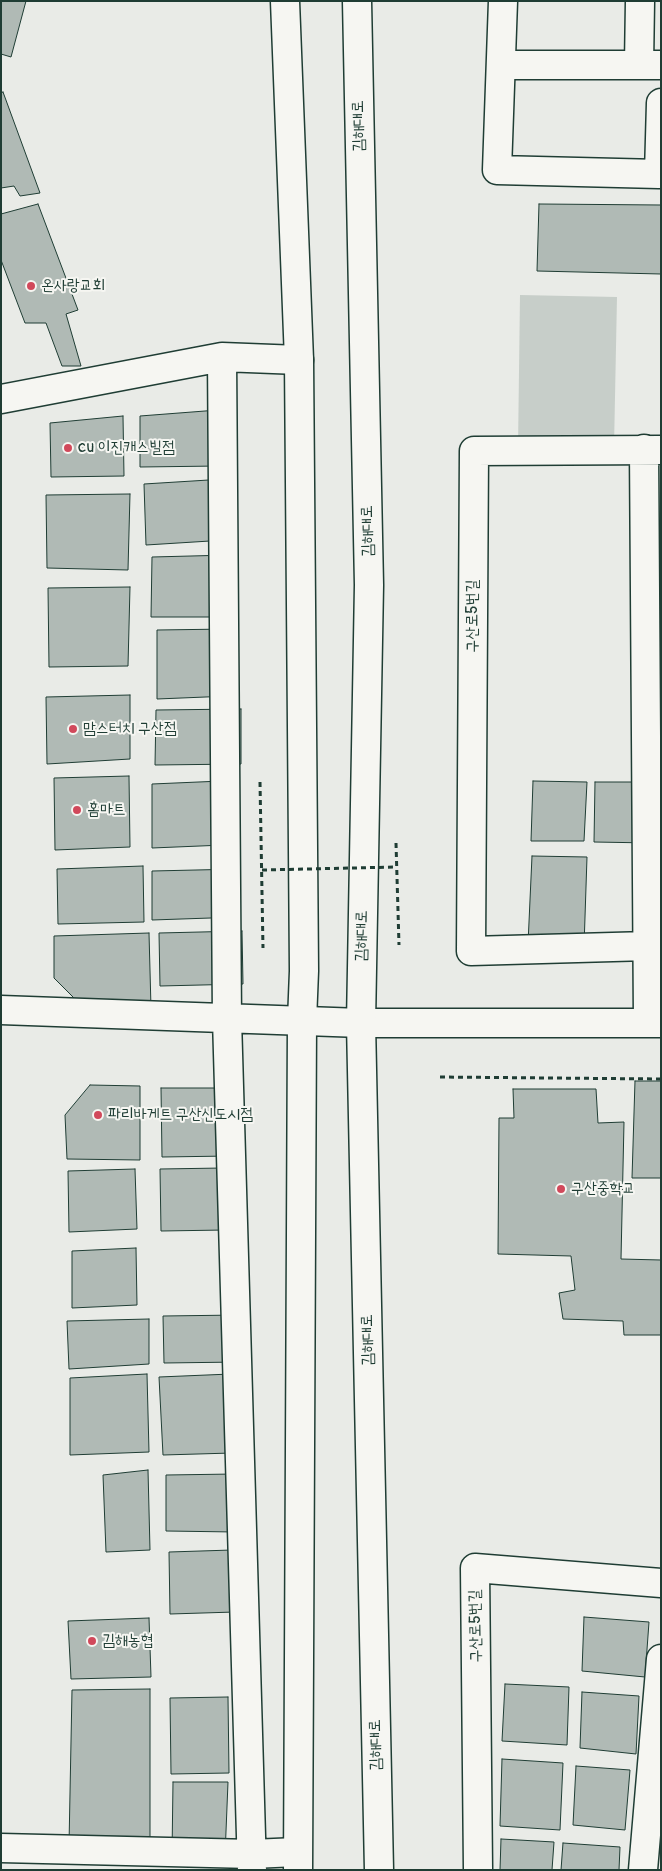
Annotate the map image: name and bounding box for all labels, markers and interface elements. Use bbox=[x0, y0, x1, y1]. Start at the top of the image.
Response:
street label: 김해대로 bbox=[349, 100, 369, 152]
place label: 온사랑교회 bbox=[41, 276, 105, 296]
marker: 온사랑교회 bbox=[25, 280, 37, 292]
place label: cu 이진캐스빌점 bbox=[78, 438, 175, 458]
marker: cu 이진캐스빌점 bbox=[62, 442, 74, 454]
street label: 김해대로 bbox=[358, 505, 378, 557]
street label: 구산로5번길 bbox=[463, 579, 483, 653]
place label: 맘스터치 구산점 bbox=[83, 719, 177, 739]
marker: 맘스터치 구산점 bbox=[67, 723, 79, 735]
place label: 홈마트 bbox=[87, 800, 126, 820]
marker: 홈마트 bbox=[71, 804, 83, 816]
street label: 김해대로 bbox=[352, 910, 372, 962]
place label: 파리바게트 구산신도시점 bbox=[108, 1105, 253, 1125]
marker: 파리바게트 구산신도시점 bbox=[92, 1109, 104, 1121]
place label: 구산중학교 bbox=[571, 1179, 635, 1199]
marker: 구산중학교 bbox=[555, 1183, 567, 1195]
street label: 김해대로 bbox=[358, 1314, 378, 1366]
street label: 구산로5번길 bbox=[466, 1589, 486, 1663]
place label: 김해농협 bbox=[102, 1631, 154, 1651]
marker: 김해농협 bbox=[86, 1635, 98, 1647]
street label: 김해대로 bbox=[366, 1719, 386, 1771]

